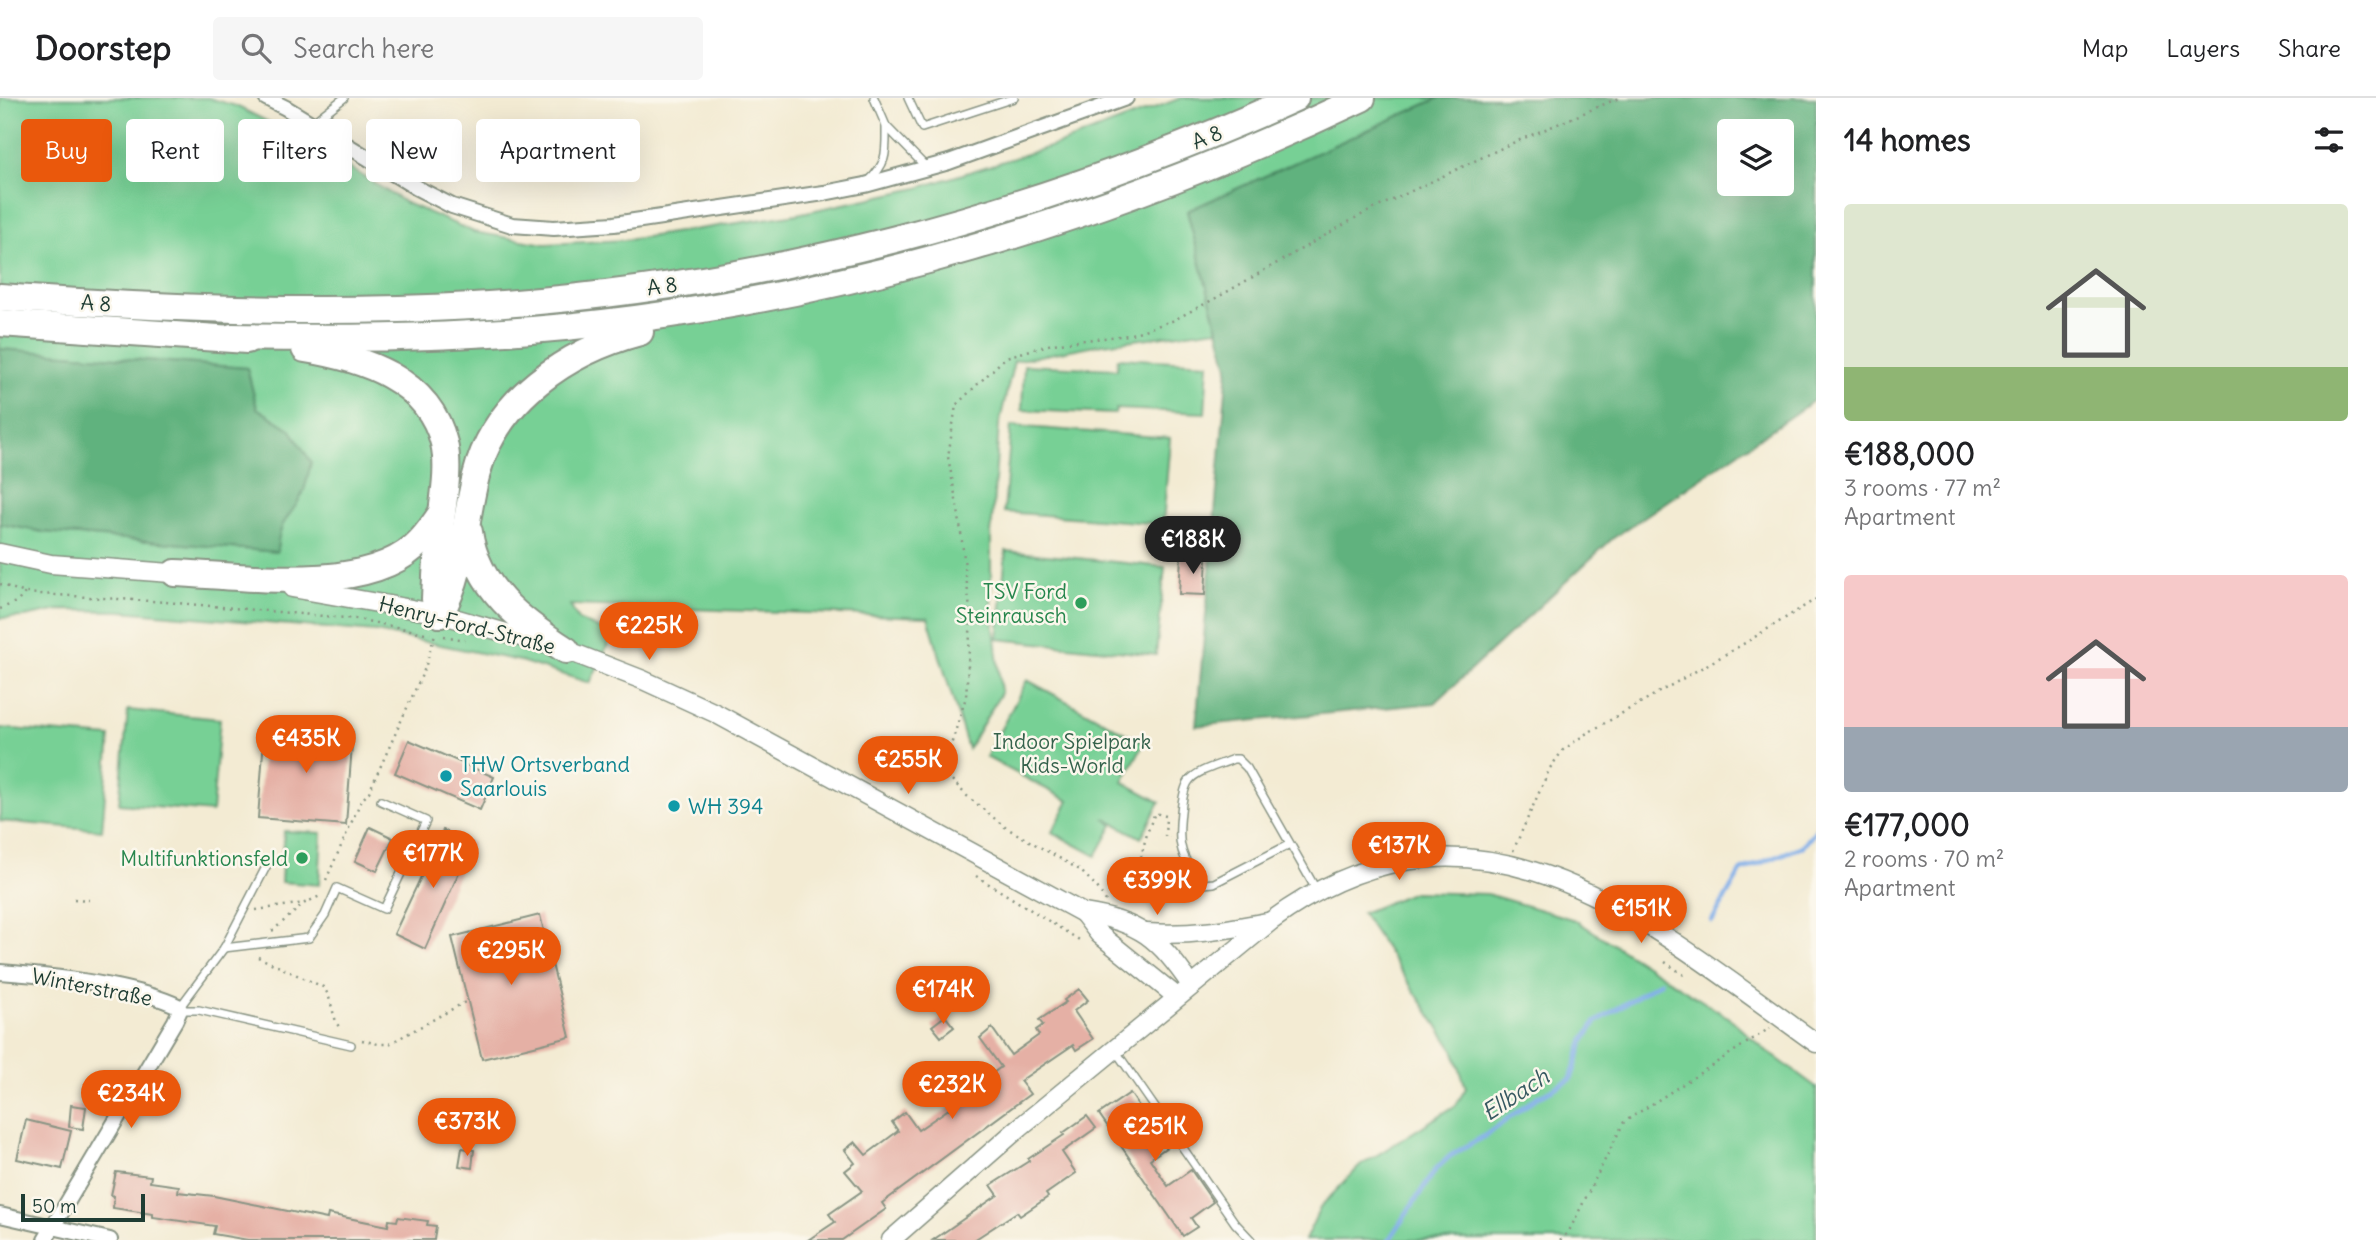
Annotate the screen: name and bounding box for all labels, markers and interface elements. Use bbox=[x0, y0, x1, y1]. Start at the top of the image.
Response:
search box bbox=[213, 17, 703, 80]
text: Doorstep bbox=[35, 27, 171, 69]
icon: search bbox=[237, 29, 275, 67]
text: Search here bbox=[293, 32, 434, 65]
text: Map bbox=[2082, 33, 2128, 63]
text: Layers bbox=[2166, 33, 2240, 63]
text: Share bbox=[2278, 33, 2341, 63]
chip: Buy bbox=[21, 119, 112, 182]
chip: Rent bbox=[126, 119, 224, 182]
chip: Filters bbox=[238, 119, 352, 182]
chip: New bbox=[366, 119, 462, 182]
chip: Apartment bbox=[476, 119, 640, 182]
street label: A 8 bbox=[1188, 119, 1226, 155]
map controls bbox=[1717, 119, 1794, 196]
button: layers bbox=[1717, 119, 1794, 196]
text: 14 homes bbox=[1844, 121, 1971, 159]
icon: filters bbox=[2310, 121, 2348, 159]
icon: home bbox=[2033, 250, 2159, 376]
street label: A 8 bbox=[645, 271, 679, 301]
street label: A 8 bbox=[80, 288, 112, 318]
text: €188,000 bbox=[1844, 435, 1975, 473]
text: 3 rooms · 77 m² bbox=[1844, 473, 2001, 502]
text: Apartment bbox=[1844, 502, 1956, 531]
pin: €188K bbox=[1144, 517, 1242, 576]
text: €188K bbox=[1161, 524, 1225, 553]
place label: TSV Ford Steinrausch bbox=[956, 578, 1067, 629]
street label: Henry-Ford-Straße bbox=[376, 590, 558, 660]
marker: TSV Ford Steinrausch bbox=[1073, 595, 1089, 611]
pin: €225K bbox=[600, 602, 698, 662]
text: €225K bbox=[615, 610, 683, 639]
icon: home bbox=[2033, 621, 2159, 747]
pin: €435K bbox=[257, 716, 355, 775]
text: €435K bbox=[272, 723, 340, 752]
park label: Indoor Spielpark Kids-World bbox=[993, 728, 1151, 779]
pin: €255K bbox=[859, 736, 957, 796]
text: €255K bbox=[874, 744, 942, 773]
place label: THW Ortsverband Saarlouis bbox=[460, 751, 630, 802]
marker: THW Ortsverband Saarlouis bbox=[438, 768, 454, 784]
place label: WH 394 bbox=[688, 793, 763, 820]
marker: WH 394 bbox=[666, 798, 682, 814]
text: €177,000 bbox=[1844, 806, 1970, 844]
pin: €137K bbox=[1350, 822, 1448, 882]
pin: €177K bbox=[384, 830, 482, 890]
text: €137K bbox=[1368, 830, 1430, 859]
text: €177K bbox=[403, 838, 463, 867]
text: 2 rooms · 70 m² bbox=[1844, 844, 2004, 873]
place label: Multifunktionsfeld bbox=[120, 845, 288, 872]
marker: Multifunktionsfeld bbox=[294, 850, 310, 866]
pin: €399K bbox=[1108, 858, 1206, 917]
text: €399K bbox=[1123, 865, 1191, 894]
text: Apartment bbox=[1844, 873, 1956, 902]
pin: €151K bbox=[1592, 886, 1690, 945]
text: €151K bbox=[1611, 893, 1671, 922]
pin: €295K bbox=[462, 928, 560, 987]
text: €295K bbox=[477, 935, 545, 964]
street label: Winterstraße bbox=[29, 962, 155, 1012]
pin: €174K bbox=[894, 967, 992, 1026]
text: €174K bbox=[912, 974, 974, 1003]
water label: Ellbach bbox=[1476, 1061, 1555, 1126]
pin: €232K bbox=[903, 1062, 1001, 1121]
text: €232K bbox=[918, 1069, 986, 1098]
pin: €234K bbox=[82, 1070, 180, 1130]
text: €234K bbox=[97, 1078, 165, 1107]
pin: €373K bbox=[418, 1098, 516, 1158]
pin: €251K bbox=[1106, 1104, 1204, 1163]
text: €373K bbox=[434, 1106, 500, 1135]
text: €251K bbox=[1123, 1111, 1187, 1140]
scale bar bbox=[21, 1191, 145, 1223]
text: 50 m bbox=[32, 1194, 77, 1218]

